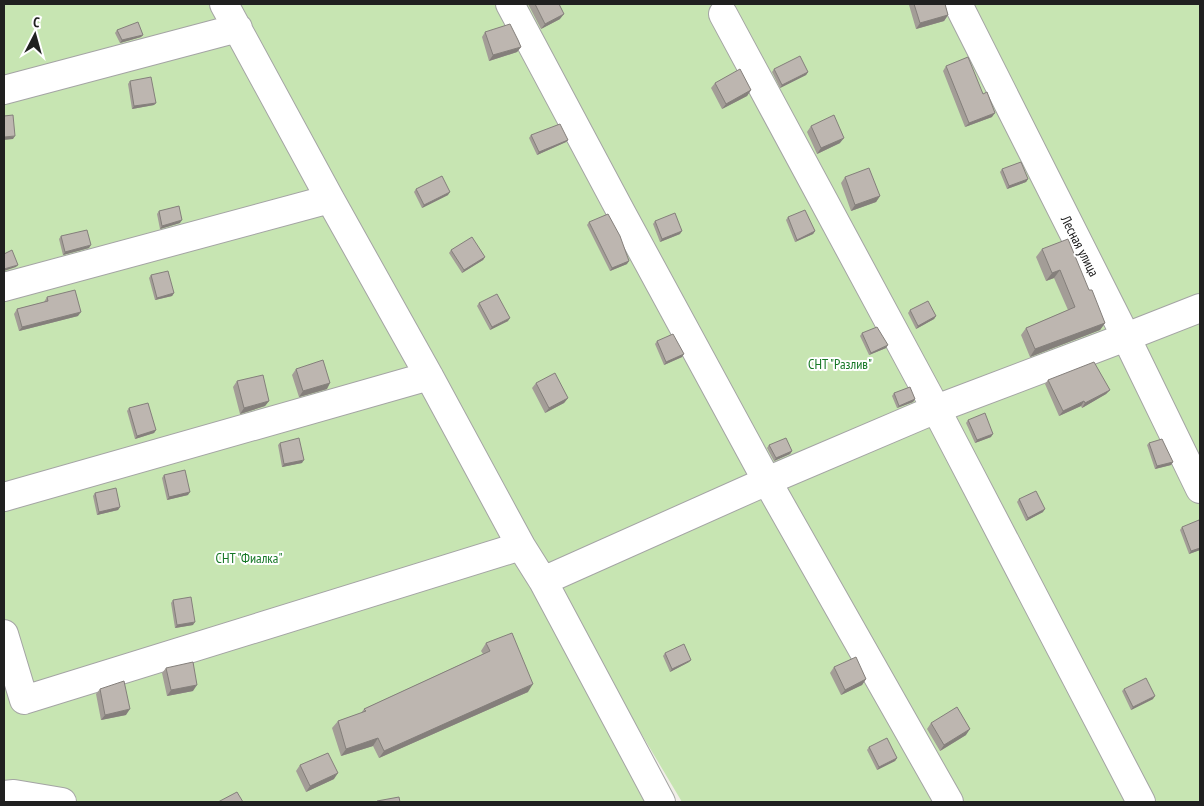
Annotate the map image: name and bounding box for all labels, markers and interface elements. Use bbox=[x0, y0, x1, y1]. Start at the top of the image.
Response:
north arrow bbox=[10, 10, 60, 60]
text: С bbox=[32, 13, 41, 31]
street label: Лесная улица bbox=[1056, 211, 1103, 280]
park label: СНТ "Разлив" bbox=[808, 355, 872, 373]
park label: СНТ "Фиалка" bbox=[216, 549, 282, 567]

